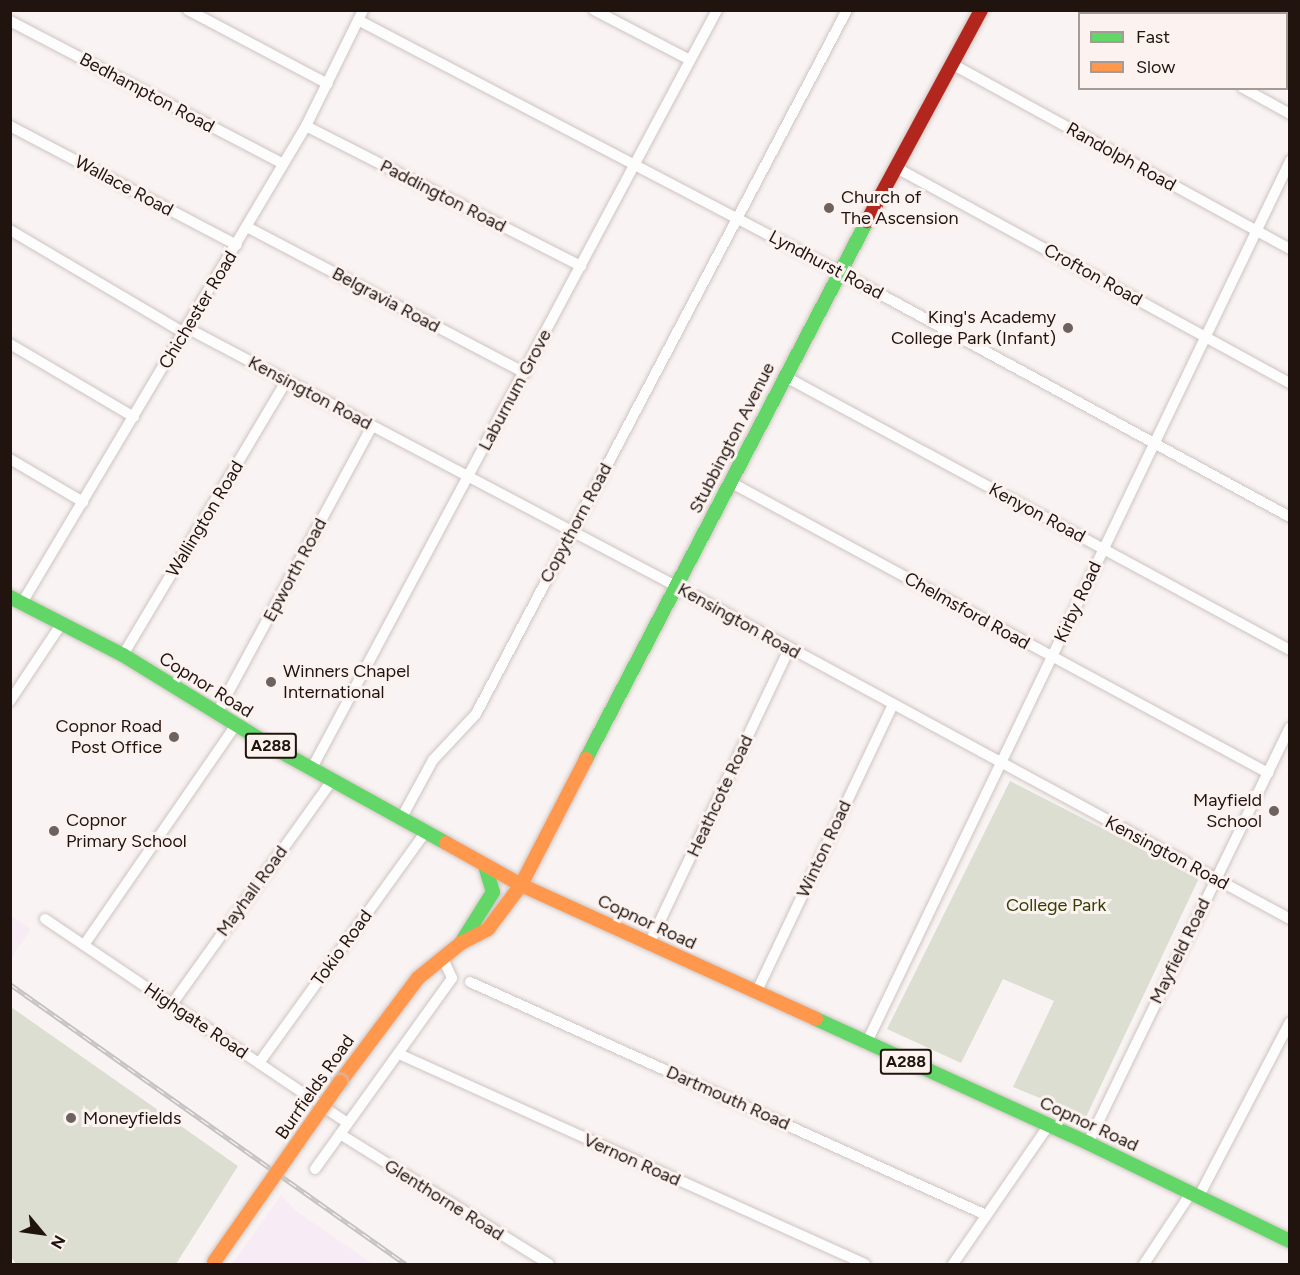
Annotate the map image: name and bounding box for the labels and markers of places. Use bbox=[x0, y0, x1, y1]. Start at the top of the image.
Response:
place label: Church of The Ascension bbox=[841, 187, 958, 230]
marker: Church of The Ascension bbox=[822, 201, 836, 215]
place label: King's Academy College Park (Infant) bbox=[891, 307, 1056, 350]
marker: King's Academy College Park (Infant) bbox=[1061, 321, 1075, 335]
place label: Winners Chapel International bbox=[283, 661, 410, 704]
marker: Winners Chapel International bbox=[264, 675, 278, 689]
place label: Copnor Road Post Office bbox=[55, 716, 162, 758]
marker: Copnor Road Post Office bbox=[167, 730, 181, 744]
place label: Mayfield School bbox=[1193, 790, 1262, 832]
marker: Mayfield School bbox=[1267, 804, 1281, 818]
place label: Copnor Primary School bbox=[66, 810, 187, 852]
marker: Copnor Primary School bbox=[47, 824, 61, 838]
place label: Moneyfields bbox=[83, 1107, 181, 1129]
marker: Moneyfields bbox=[64, 1111, 78, 1125]

